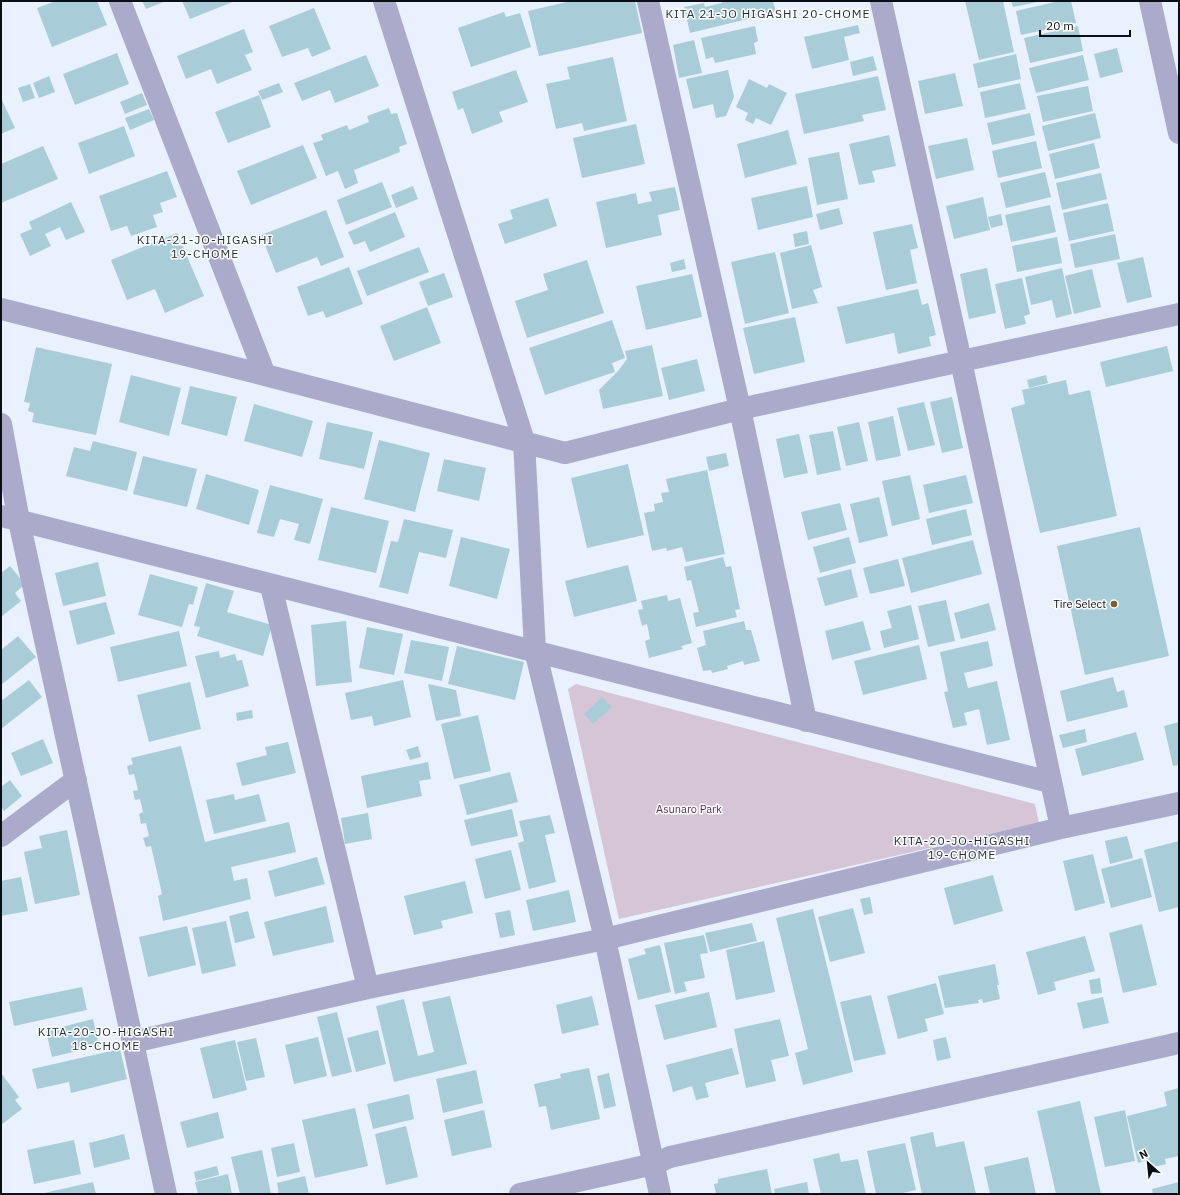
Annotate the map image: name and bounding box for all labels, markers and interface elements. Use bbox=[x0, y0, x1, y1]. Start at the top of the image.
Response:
district label: KITA 21-JO HIGASHI 20-CHOME bbox=[665, 6, 871, 21]
scale bar bbox=[1040, 12, 1130, 38]
text: 20 m bbox=[1046, 18, 1074, 33]
district label: KITA-21-JO-HIGASHI 19-CHOME bbox=[137, 232, 273, 261]
place label: Tire Select bbox=[1053, 597, 1106, 611]
marker: Tire Select bbox=[1109, 599, 1119, 609]
park label: Asunaro Park bbox=[656, 802, 722, 816]
district label: KITA-20-JO-HIGASHI 19-CHOME bbox=[894, 833, 1030, 862]
district label: KITA-20-JO-HIGASHI 18-CHOME bbox=[38, 1024, 174, 1053]
north arrow bbox=[1128, 1143, 1168, 1183]
text: N bbox=[1137, 1146, 1150, 1162]

